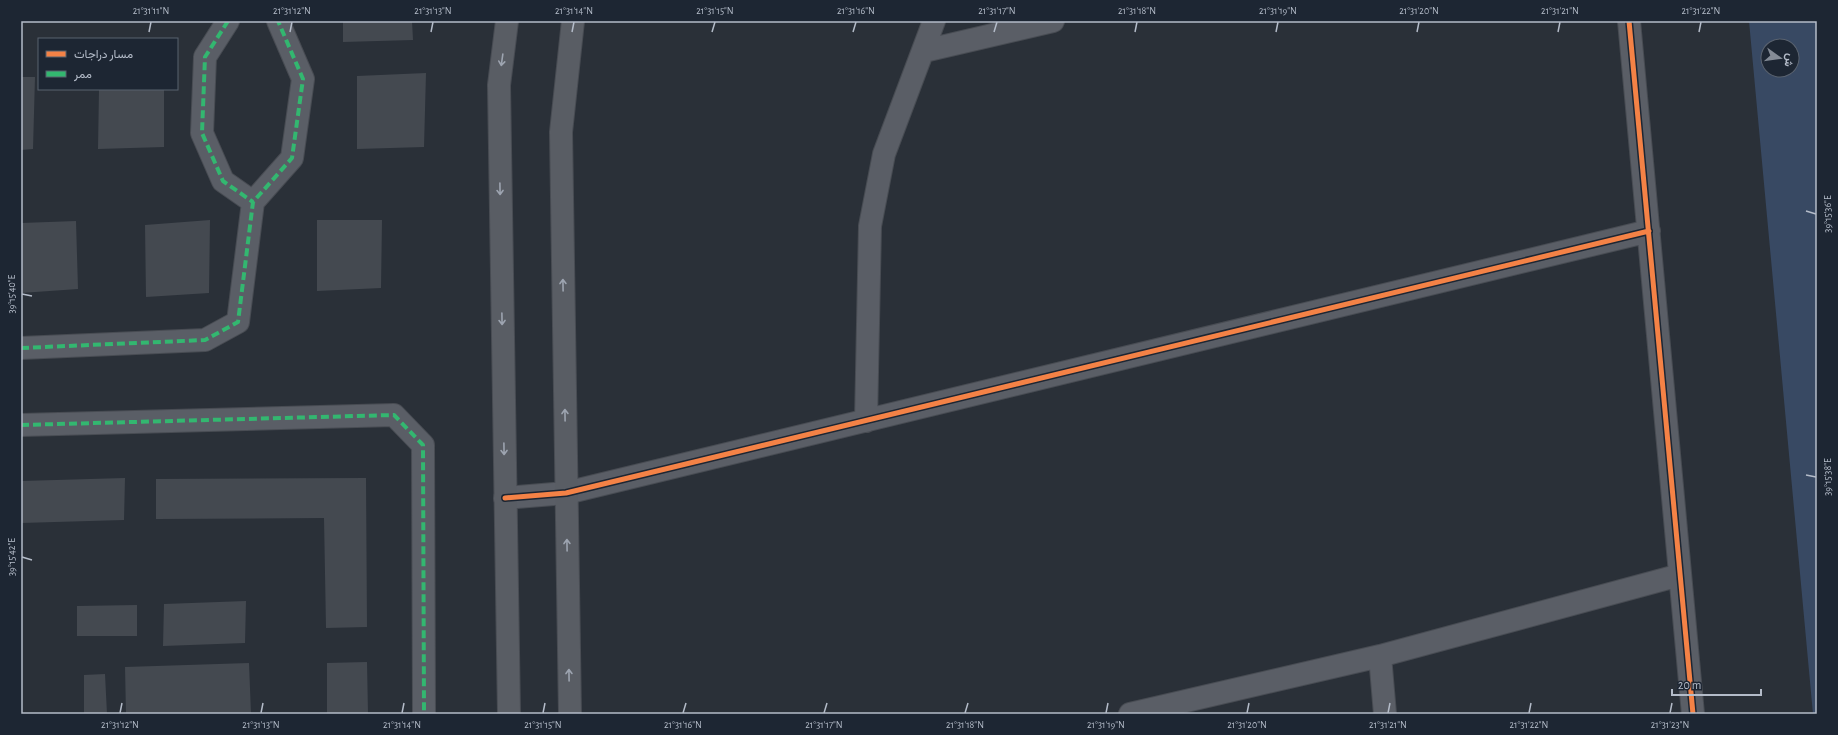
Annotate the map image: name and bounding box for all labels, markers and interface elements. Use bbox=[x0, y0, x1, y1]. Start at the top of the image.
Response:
text: 21°31'11"N bbox=[133, 6, 169, 16]
text: 21°31'12"N bbox=[273, 6, 311, 16]
text: 21°31'13"N bbox=[414, 6, 452, 16]
text: 21°31'14"N bbox=[555, 6, 593, 16]
text: 21°31'15"N bbox=[696, 6, 734, 16]
text: 21°31'16"N bbox=[837, 6, 875, 16]
text: 21°31'17"N bbox=[978, 6, 1016, 16]
text: 21°31'18"N bbox=[1118, 6, 1156, 16]
text: 21°31'19"N bbox=[1259, 6, 1297, 16]
text: 21°31'20"N bbox=[1399, 6, 1439, 16]
text: 21°31'21"N bbox=[1541, 6, 1579, 16]
text: 21°31'22"N bbox=[1682, 6, 1720, 16]
legend bbox=[38, 38, 178, 90]
north arrow bbox=[1760, 38, 1800, 78]
text: مسار دراجات bbox=[74, 48, 133, 62]
text: ش bbox=[1781, 52, 1796, 68]
one-way arrow bbox=[498, 53, 506, 66]
text: ممر bbox=[73, 68, 92, 82]
one-way arrow bbox=[496, 182, 504, 195]
text: 39°15'36"E bbox=[1823, 195, 1833, 233]
text: 39°15'40"E bbox=[7, 274, 17, 313]
one-way arrow bbox=[559, 279, 567, 292]
one-way arrow bbox=[498, 312, 506, 325]
one-way arrow bbox=[561, 409, 569, 422]
one-way arrow bbox=[500, 442, 508, 455]
text: 39°15'38"E bbox=[1823, 458, 1833, 496]
text: 39°15'42"E bbox=[7, 538, 17, 576]
one-way arrow bbox=[563, 539, 571, 552]
one-way arrow bbox=[565, 669, 573, 682]
scale bar bbox=[1672, 671, 1761, 697]
text: 20 m bbox=[1678, 679, 1701, 691]
text: 21°31'12"N bbox=[101, 720, 139, 730]
text: 21°31'13"N bbox=[242, 720, 280, 730]
text: 21°31'14"N bbox=[383, 720, 421, 730]
text: 21°31'15"N bbox=[524, 720, 562, 730]
text: 21°31'16"N bbox=[664, 720, 702, 730]
text: 21°31'17"N bbox=[805, 720, 843, 730]
text: 21°31'18"N bbox=[946, 720, 984, 730]
text: 21°31'19"N bbox=[1087, 720, 1125, 730]
text: 21°31'20"N bbox=[1227, 720, 1267, 730]
text: 21°31'21"N bbox=[1369, 720, 1407, 730]
text: 21°31'22"N bbox=[1510, 720, 1548, 730]
text: 21°31'23"N bbox=[1651, 720, 1689, 730]

